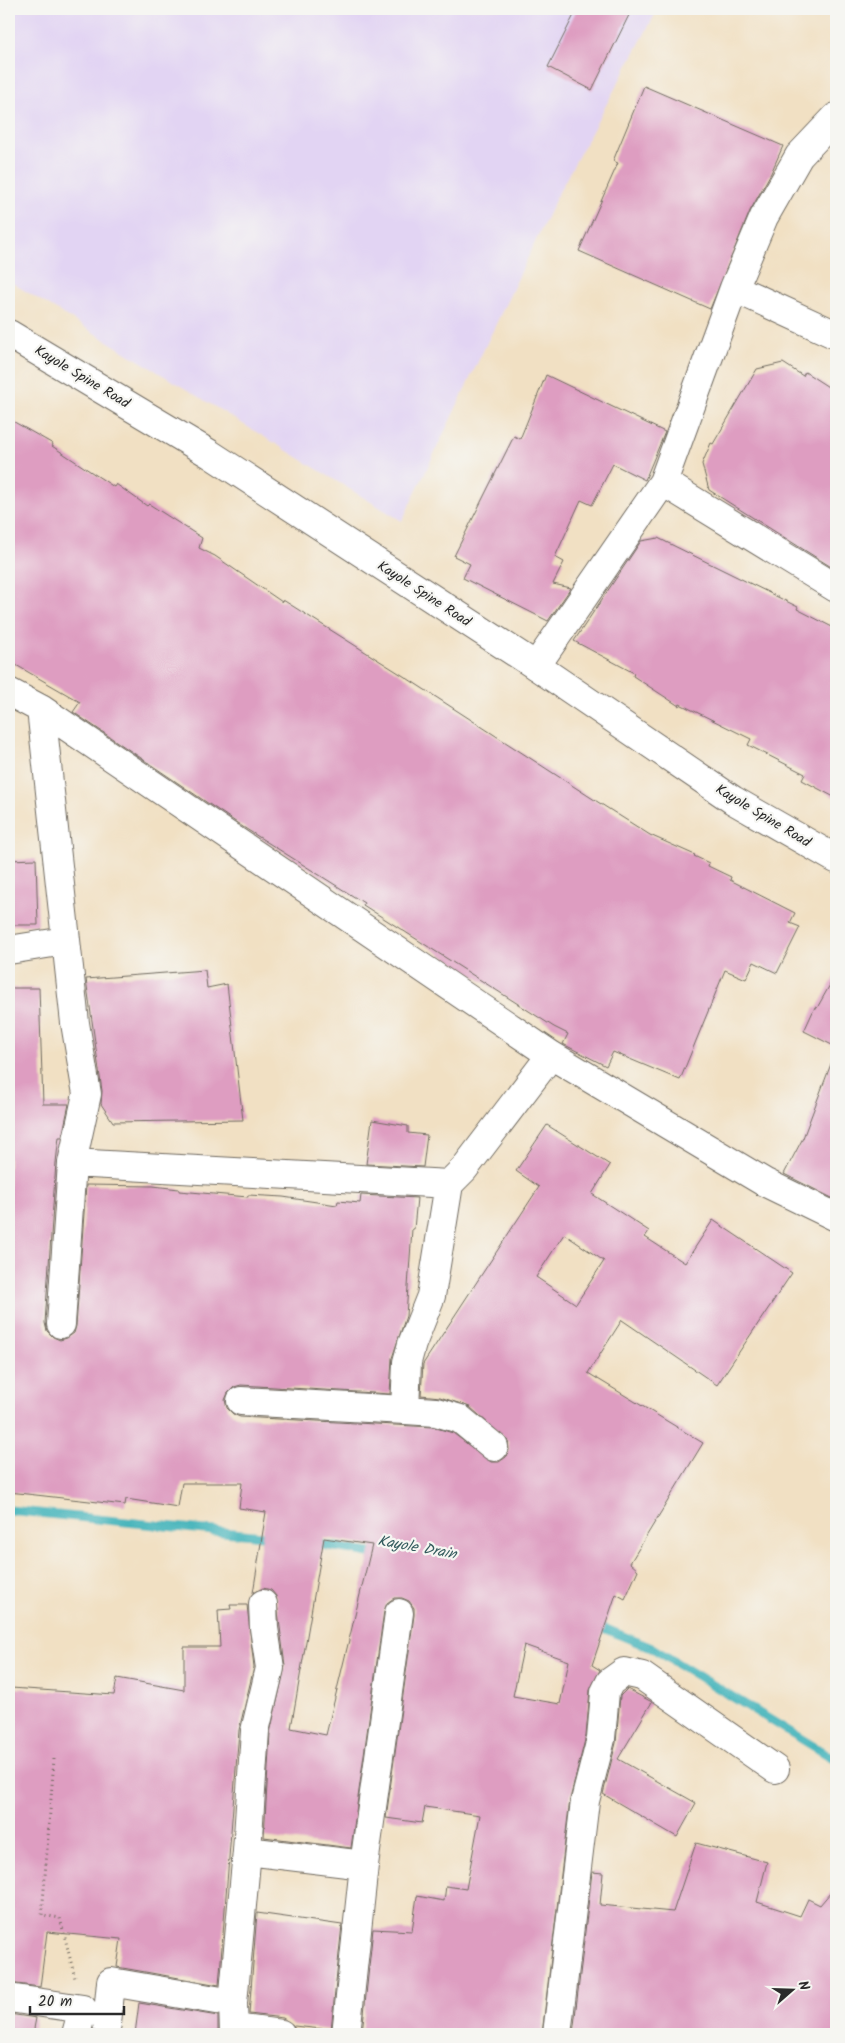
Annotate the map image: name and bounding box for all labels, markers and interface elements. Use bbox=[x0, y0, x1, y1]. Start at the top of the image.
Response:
street label: Kayole Spine Road bbox=[30, 340, 135, 415]
street label: Kayole Spine Road bbox=[373, 555, 476, 633]
street label: Kayole Spine Road bbox=[711, 779, 816, 854]
water label: Kayole Drain bbox=[376, 1529, 459, 1567]
north arrow bbox=[768, 1966, 818, 2016]
text: N bbox=[791, 1978, 815, 1994]
scale bar bbox=[30, 1983, 124, 2015]
text: 20 m bbox=[38, 1990, 72, 2014]

